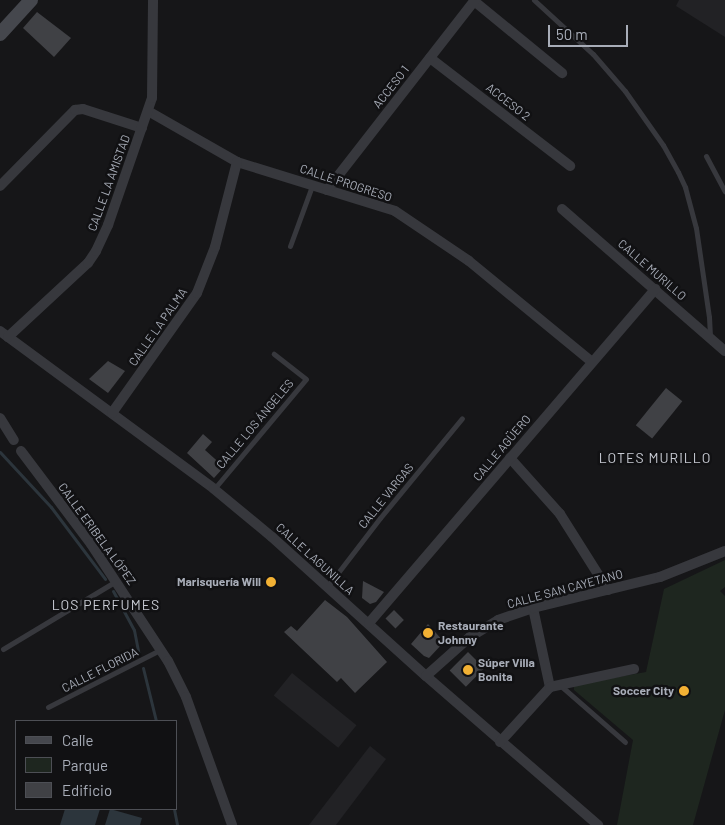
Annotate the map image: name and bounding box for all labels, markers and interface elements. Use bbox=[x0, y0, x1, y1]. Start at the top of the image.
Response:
scale bar bbox=[550, 15, 630, 47]
text: 50 m bbox=[556, 25, 588, 43]
street label: ACCESO 1 bbox=[370, 63, 412, 111]
street label: ACCESO 2 bbox=[483, 80, 533, 124]
street label: CALLE LA AMISTAD bbox=[85, 133, 133, 233]
street label: CALLE PROGRESO bbox=[298, 161, 394, 205]
street label: CALLE MURILLO bbox=[615, 236, 689, 304]
street label: CALLE LA PALMA bbox=[126, 285, 190, 369]
street label: CALLE LOS ÁNGELES bbox=[213, 376, 297, 472]
street label: CALLE AGÜERO bbox=[470, 412, 534, 484]
district label: LOTES MURILLO bbox=[597, 450, 713, 466]
street label: CALLE VARGAS bbox=[355, 461, 417, 531]
street label: CALLE ERIBELA LÓPEZ bbox=[55, 480, 139, 588]
street label: CALLE LAGUNILLA bbox=[273, 520, 357, 598]
street label: CALLE SAN CAYETANO bbox=[506, 567, 624, 611]
place label: Marisquería Will bbox=[177, 575, 261, 589]
marker: Marisquería Will bbox=[265, 576, 277, 588]
district label: LOS PERFUMES bbox=[50, 597, 162, 613]
place label: Restaurante Johnny bbox=[438, 619, 504, 647]
marker: Restaurante Johnny bbox=[422, 627, 434, 639]
street label: CALLE FLORIDA bbox=[59, 645, 141, 695]
place label: Súper Villa Bonita bbox=[478, 656, 535, 684]
marker: Súper Villa Bonita bbox=[462, 664, 474, 676]
place label: Soccer City bbox=[613, 684, 674, 698]
marker: Soccer City bbox=[678, 685, 690, 697]
legend bbox=[15, 720, 178, 810]
text: Calle bbox=[62, 731, 94, 749]
text: Parque bbox=[62, 756, 108, 774]
text: Edificio bbox=[62, 781, 112, 799]

